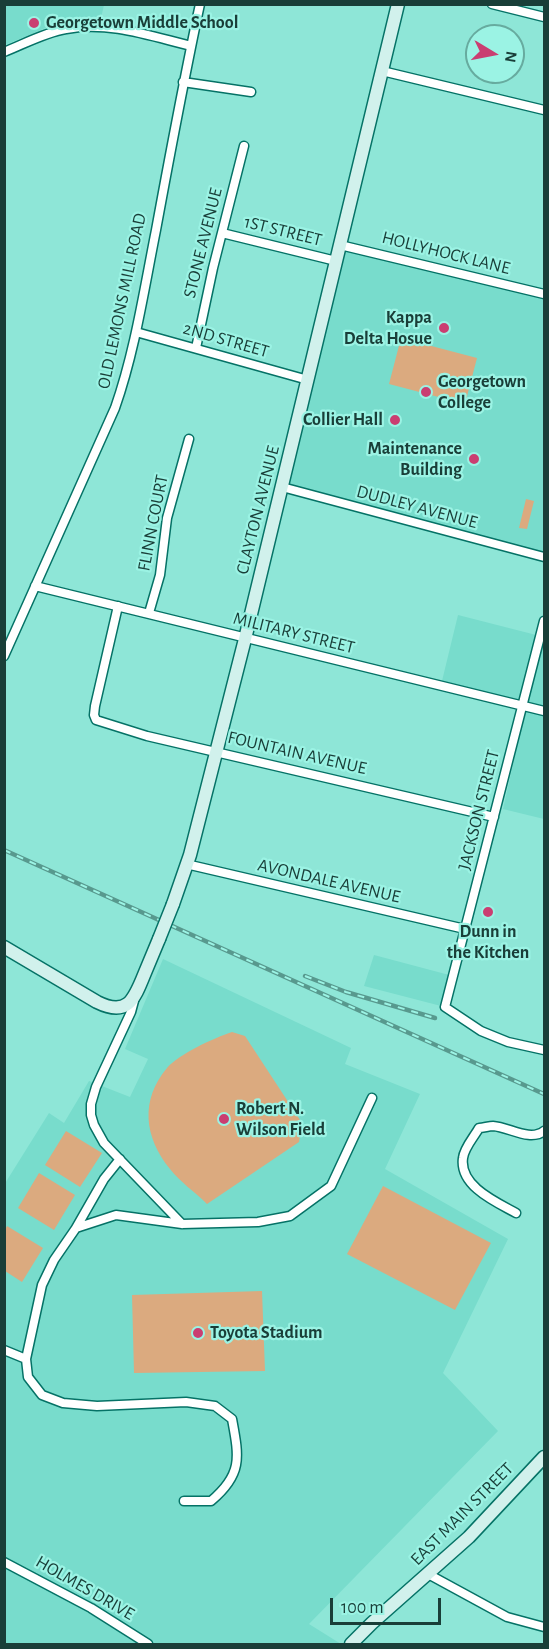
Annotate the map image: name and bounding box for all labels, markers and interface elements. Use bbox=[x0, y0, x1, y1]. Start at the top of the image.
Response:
place label: Georgetown Middle School bbox=[46, 12, 238, 34]
marker: Georgetown Middle School bbox=[27, 16, 41, 30]
north arrow bbox=[465, 24, 525, 84]
text: N bbox=[502, 50, 520, 64]
street label: STONE AVENUE bbox=[179, 186, 227, 300]
street label: OLD LEMONS MILL ROAD bbox=[93, 211, 151, 391]
street label: 1ST STREET bbox=[242, 211, 324, 251]
street label: HOLLYHOCK LANE bbox=[380, 227, 512, 279]
place label: Kappa Delta Hosue bbox=[344, 307, 432, 350]
street label: 2ND STREET bbox=[181, 317, 271, 363]
marker: Kappa Delta Hosue bbox=[437, 321, 451, 335]
place label: Georgetown College bbox=[438, 371, 526, 413]
marker: Georgetown College bbox=[419, 385, 433, 399]
place label: Collier Hall bbox=[303, 409, 383, 431]
marker: Collier Hall bbox=[388, 413, 402, 427]
place label: Maintenance Building bbox=[367, 438, 462, 480]
street label: CLAYTON AVENUE bbox=[232, 443, 284, 577]
marker: Maintenance Building bbox=[467, 452, 481, 466]
street label: FLINN COURT bbox=[133, 473, 173, 573]
street label: DUDLEY AVENUE bbox=[354, 480, 480, 534]
street label: MILITARY STREET bbox=[231, 607, 357, 659]
street label: FOUNTAIN AVENUE bbox=[225, 727, 369, 779]
street label: JACKSON STREET bbox=[454, 748, 504, 872]
street label: AVONDALE AVENUE bbox=[256, 854, 402, 908]
marker: Dunn in the Kitchen bbox=[481, 905, 495, 919]
place label: Dunn in the Kitchen bbox=[447, 921, 529, 964]
place label: Robert N. Wilson Field bbox=[236, 1098, 325, 1140]
marker: Robert N. Wilson Field bbox=[217, 1112, 231, 1126]
place label: Toyota Stadium bbox=[210, 1322, 322, 1344]
marker: Toyota Stadium bbox=[191, 1326, 205, 1340]
street label: EAST MAIN STREET bbox=[406, 1458, 518, 1570]
street label: HOLMES DRIVE bbox=[32, 1551, 138, 1625]
scale bar bbox=[333, 1586, 444, 1624]
text: 100 m bbox=[341, 1599, 384, 1617]

